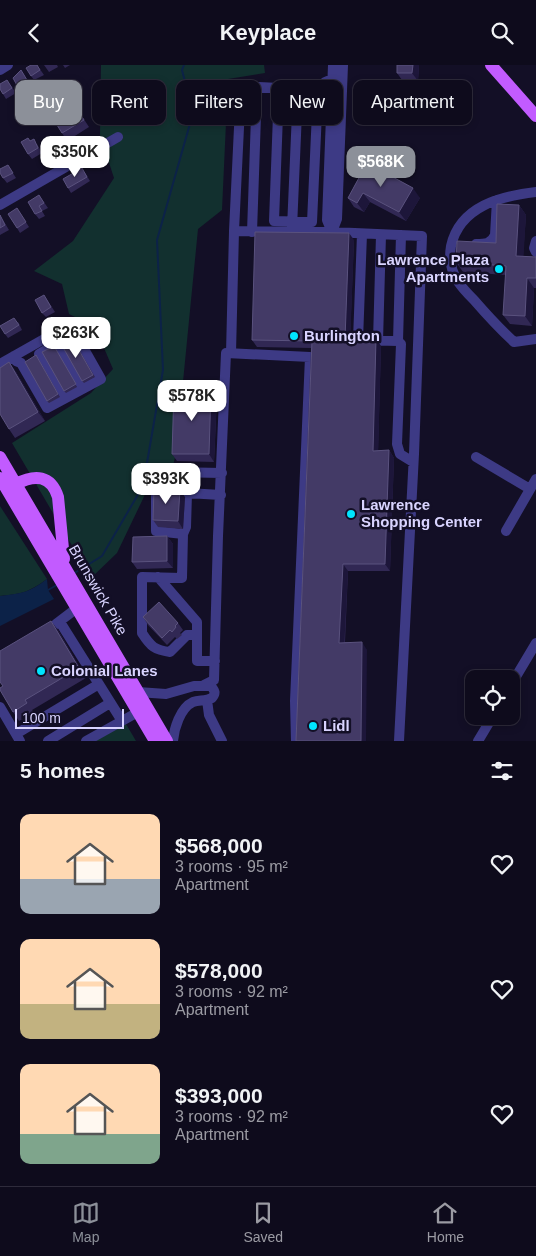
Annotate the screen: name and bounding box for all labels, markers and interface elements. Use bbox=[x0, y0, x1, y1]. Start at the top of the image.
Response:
icon: back bbox=[20, 19, 48, 47]
icon: search bbox=[488, 19, 516, 47]
text: Keyplace bbox=[220, 20, 316, 45]
chip: Buy bbox=[15, 80, 82, 125]
chip: Rent bbox=[92, 80, 166, 125]
chip: Filters bbox=[176, 80, 261, 125]
chip: New bbox=[271, 80, 343, 125]
chip: Apartment bbox=[353, 80, 472, 125]
pin: $350K bbox=[40, 135, 110, 178]
text: $350K bbox=[51, 143, 99, 160]
pin: $568K bbox=[346, 145, 416, 188]
text: $568K bbox=[357, 153, 405, 170]
place label: Lawrence Plaza Apartments bbox=[377, 251, 490, 285]
marker: Lawrence Plaza Apartments bbox=[493, 263, 505, 275]
pin: $263K bbox=[41, 317, 111, 359]
text: $263K bbox=[52, 324, 100, 341]
place label: Burlington bbox=[304, 327, 380, 344]
marker: Burlington bbox=[288, 330, 300, 342]
pin: $578K bbox=[157, 379, 227, 422]
text: $578K bbox=[168, 387, 216, 404]
pin: $393K bbox=[131, 463, 201, 505]
text: $393K bbox=[142, 470, 190, 487]
place label: Lawrence Shopping Center bbox=[361, 496, 482, 530]
marker: Lawrence Shopping Center bbox=[345, 508, 357, 520]
street label: Brunswick Pike bbox=[66, 541, 131, 638]
place label: Colonial Lanes bbox=[51, 662, 158, 679]
marker: Colonial Lanes bbox=[35, 665, 47, 677]
map controls bbox=[465, 670, 520, 725]
button: locate bbox=[465, 670, 520, 725]
scale bar bbox=[15, 706, 124, 729]
text: 100 m bbox=[22, 710, 61, 726]
place label: Lidl bbox=[323, 717, 350, 734]
marker: Lidl bbox=[307, 720, 319, 732]
icon: filters bbox=[488, 757, 516, 785]
text: 5 homes bbox=[20, 759, 105, 782]
icon: home bbox=[60, 834, 120, 894]
text: $568,000 bbox=[175, 834, 263, 857]
icon: heart bbox=[488, 850, 516, 878]
text: 3 rooms · 95 m² bbox=[175, 858, 288, 875]
text: Apartment bbox=[175, 876, 249, 893]
icon: home bbox=[60, 959, 120, 1019]
text: $578,000 bbox=[175, 959, 263, 982]
icon: heart bbox=[488, 975, 516, 1003]
text: 3 rooms · 92 m² bbox=[175, 983, 288, 1000]
text: Apartment bbox=[175, 1001, 249, 1018]
icon: home bbox=[60, 1084, 120, 1144]
text: $393,000 bbox=[175, 1084, 263, 1107]
icon: heart bbox=[488, 1100, 516, 1128]
text: 3 rooms · 92 m² bbox=[175, 1108, 288, 1125]
text: Apartment bbox=[175, 1126, 249, 1143]
tab: Map bbox=[72, 1199, 100, 1245]
tab: Saved bbox=[243, 1199, 283, 1245]
tab: Home bbox=[427, 1199, 464, 1245]

